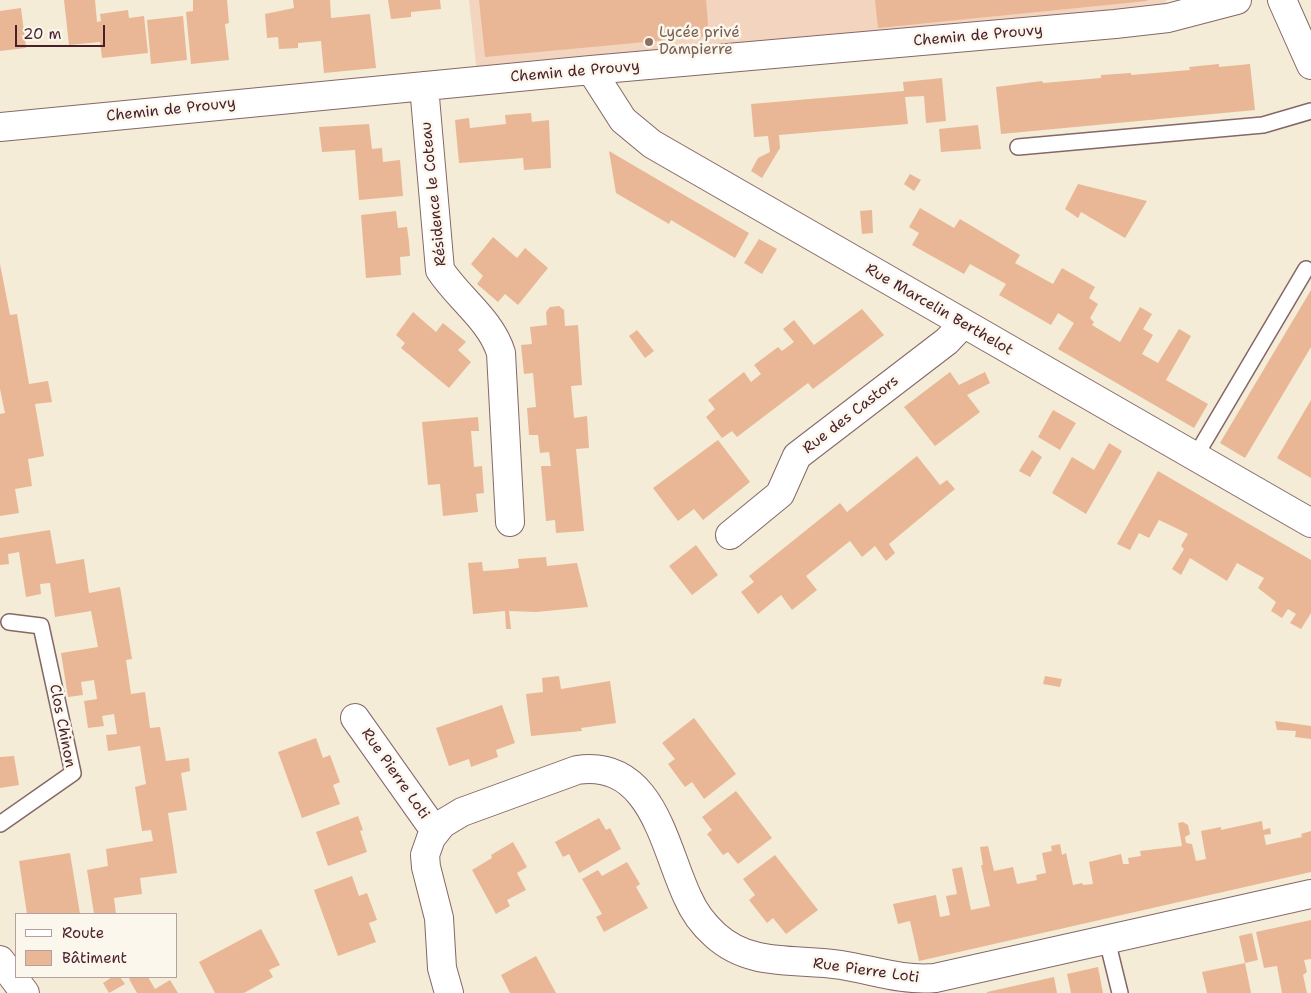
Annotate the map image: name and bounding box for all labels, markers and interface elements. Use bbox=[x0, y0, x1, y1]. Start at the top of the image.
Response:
scale bar bbox=[18, 15, 108, 47]
street label: Chemin de Prouvy bbox=[913, 21, 1043, 51]
text: 20 m bbox=[23, 24, 62, 44]
place label: Lycée privé Dampierre bbox=[659, 24, 740, 59]
marker: Lycée privé Dampierre bbox=[643, 36, 655, 48]
street label: Chemin de Prouvy bbox=[510, 57, 640, 87]
street label: Chemin de Prouvy bbox=[105, 94, 237, 126]
street label: Résidence le Coteau bbox=[417, 121, 451, 267]
street label: Rue Marcelin Berthelot bbox=[862, 260, 1016, 360]
street label: Rue des Castors bbox=[799, 372, 903, 458]
street label: Clos Chinon bbox=[45, 683, 79, 769]
street label: Rue Pierre Loti bbox=[357, 725, 433, 823]
legend bbox=[15, 913, 178, 978]
text: Route bbox=[62, 923, 104, 943]
text: Bâtiment bbox=[62, 948, 127, 968]
street label: Rue Pierre Loti bbox=[812, 955, 920, 987]

